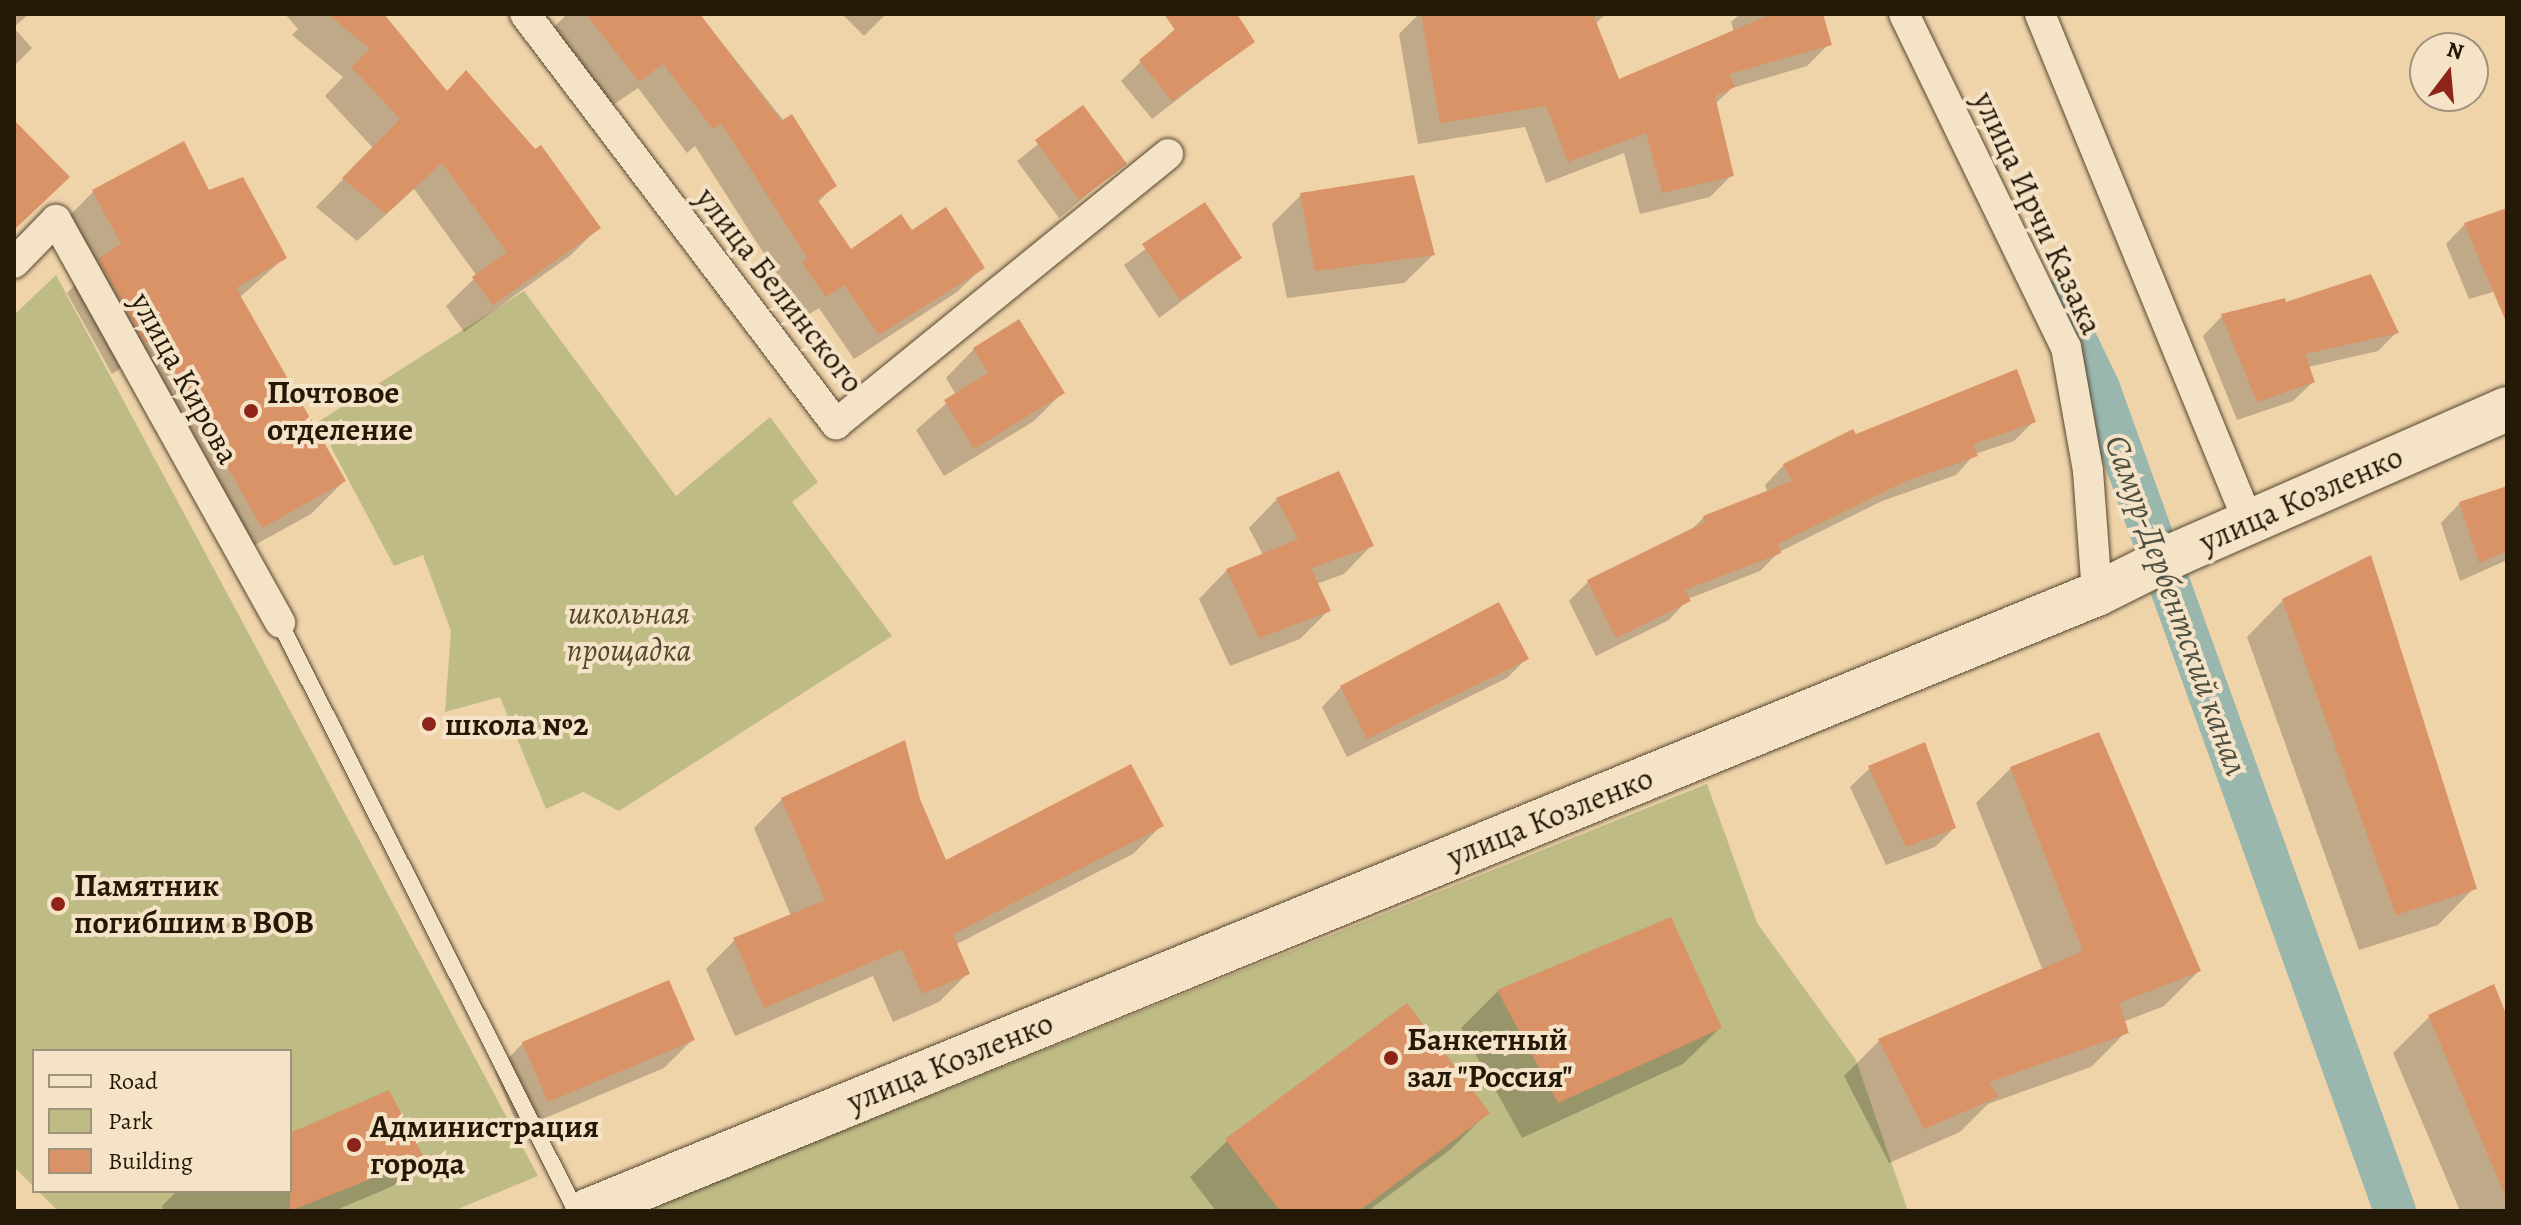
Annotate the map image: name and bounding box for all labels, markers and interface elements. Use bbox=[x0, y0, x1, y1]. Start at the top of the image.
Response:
north arrow bbox=[2409, 32, 2489, 112]
text: N bbox=[2443, 34, 2467, 67]
street label: улица Ирчи Казака bbox=[1965, 86, 2111, 340]
street label: улица Белинского bbox=[688, 179, 872, 401]
street label: улица Кирова bbox=[122, 286, 248, 470]
place label: Почтовое отделение bbox=[267, 374, 413, 449]
marker: Почтовое отделение bbox=[242, 402, 260, 420]
water label: Самур-Дербентский канал bbox=[2096, 429, 2258, 781]
street label: улица Козленко bbox=[2193, 437, 2409, 561]
park label: школьная прощадка bbox=[567, 595, 691, 670]
place label: школа №2 bbox=[445, 705, 588, 743]
marker: школа №2 bbox=[420, 715, 438, 733]
street label: улица Козленко bbox=[1441, 758, 1659, 876]
place label: Памятник погибшим в ВОВ bbox=[74, 867, 314, 942]
marker: Памятник погибшим в ВОВ bbox=[49, 895, 67, 913]
street label: улица Козленко bbox=[841, 1003, 1059, 1121]
place label: Банкетный зал "Россия" bbox=[1407, 1021, 1573, 1096]
legend bbox=[32, 1049, 292, 1193]
marker: Банкетный зал "Россия" bbox=[1382, 1049, 1400, 1067]
text: Road bbox=[108, 1065, 158, 1097]
text: Park bbox=[108, 1105, 153, 1137]
place label: Администрация города bbox=[370, 1108, 599, 1183]
marker: Администрация города bbox=[345, 1136, 363, 1154]
text: Building bbox=[108, 1145, 193, 1177]

